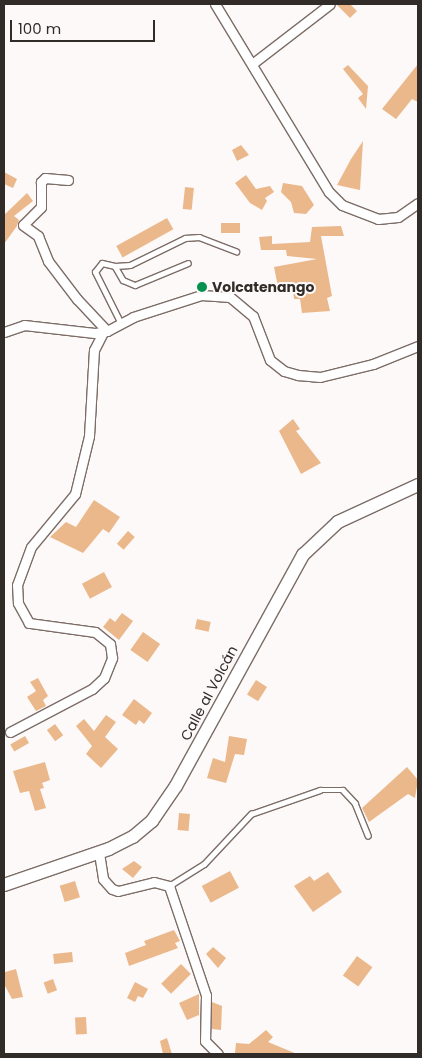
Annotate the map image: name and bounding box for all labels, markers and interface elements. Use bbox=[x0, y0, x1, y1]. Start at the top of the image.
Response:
scale bar bbox=[12, 10, 158, 42]
text: 100 m bbox=[18, 18, 61, 39]
place label: Volcatenango bbox=[212, 279, 314, 295]
marker: Volcatenango bbox=[196, 281, 208, 293]
street label: Calle al Volcán bbox=[177, 643, 241, 743]

